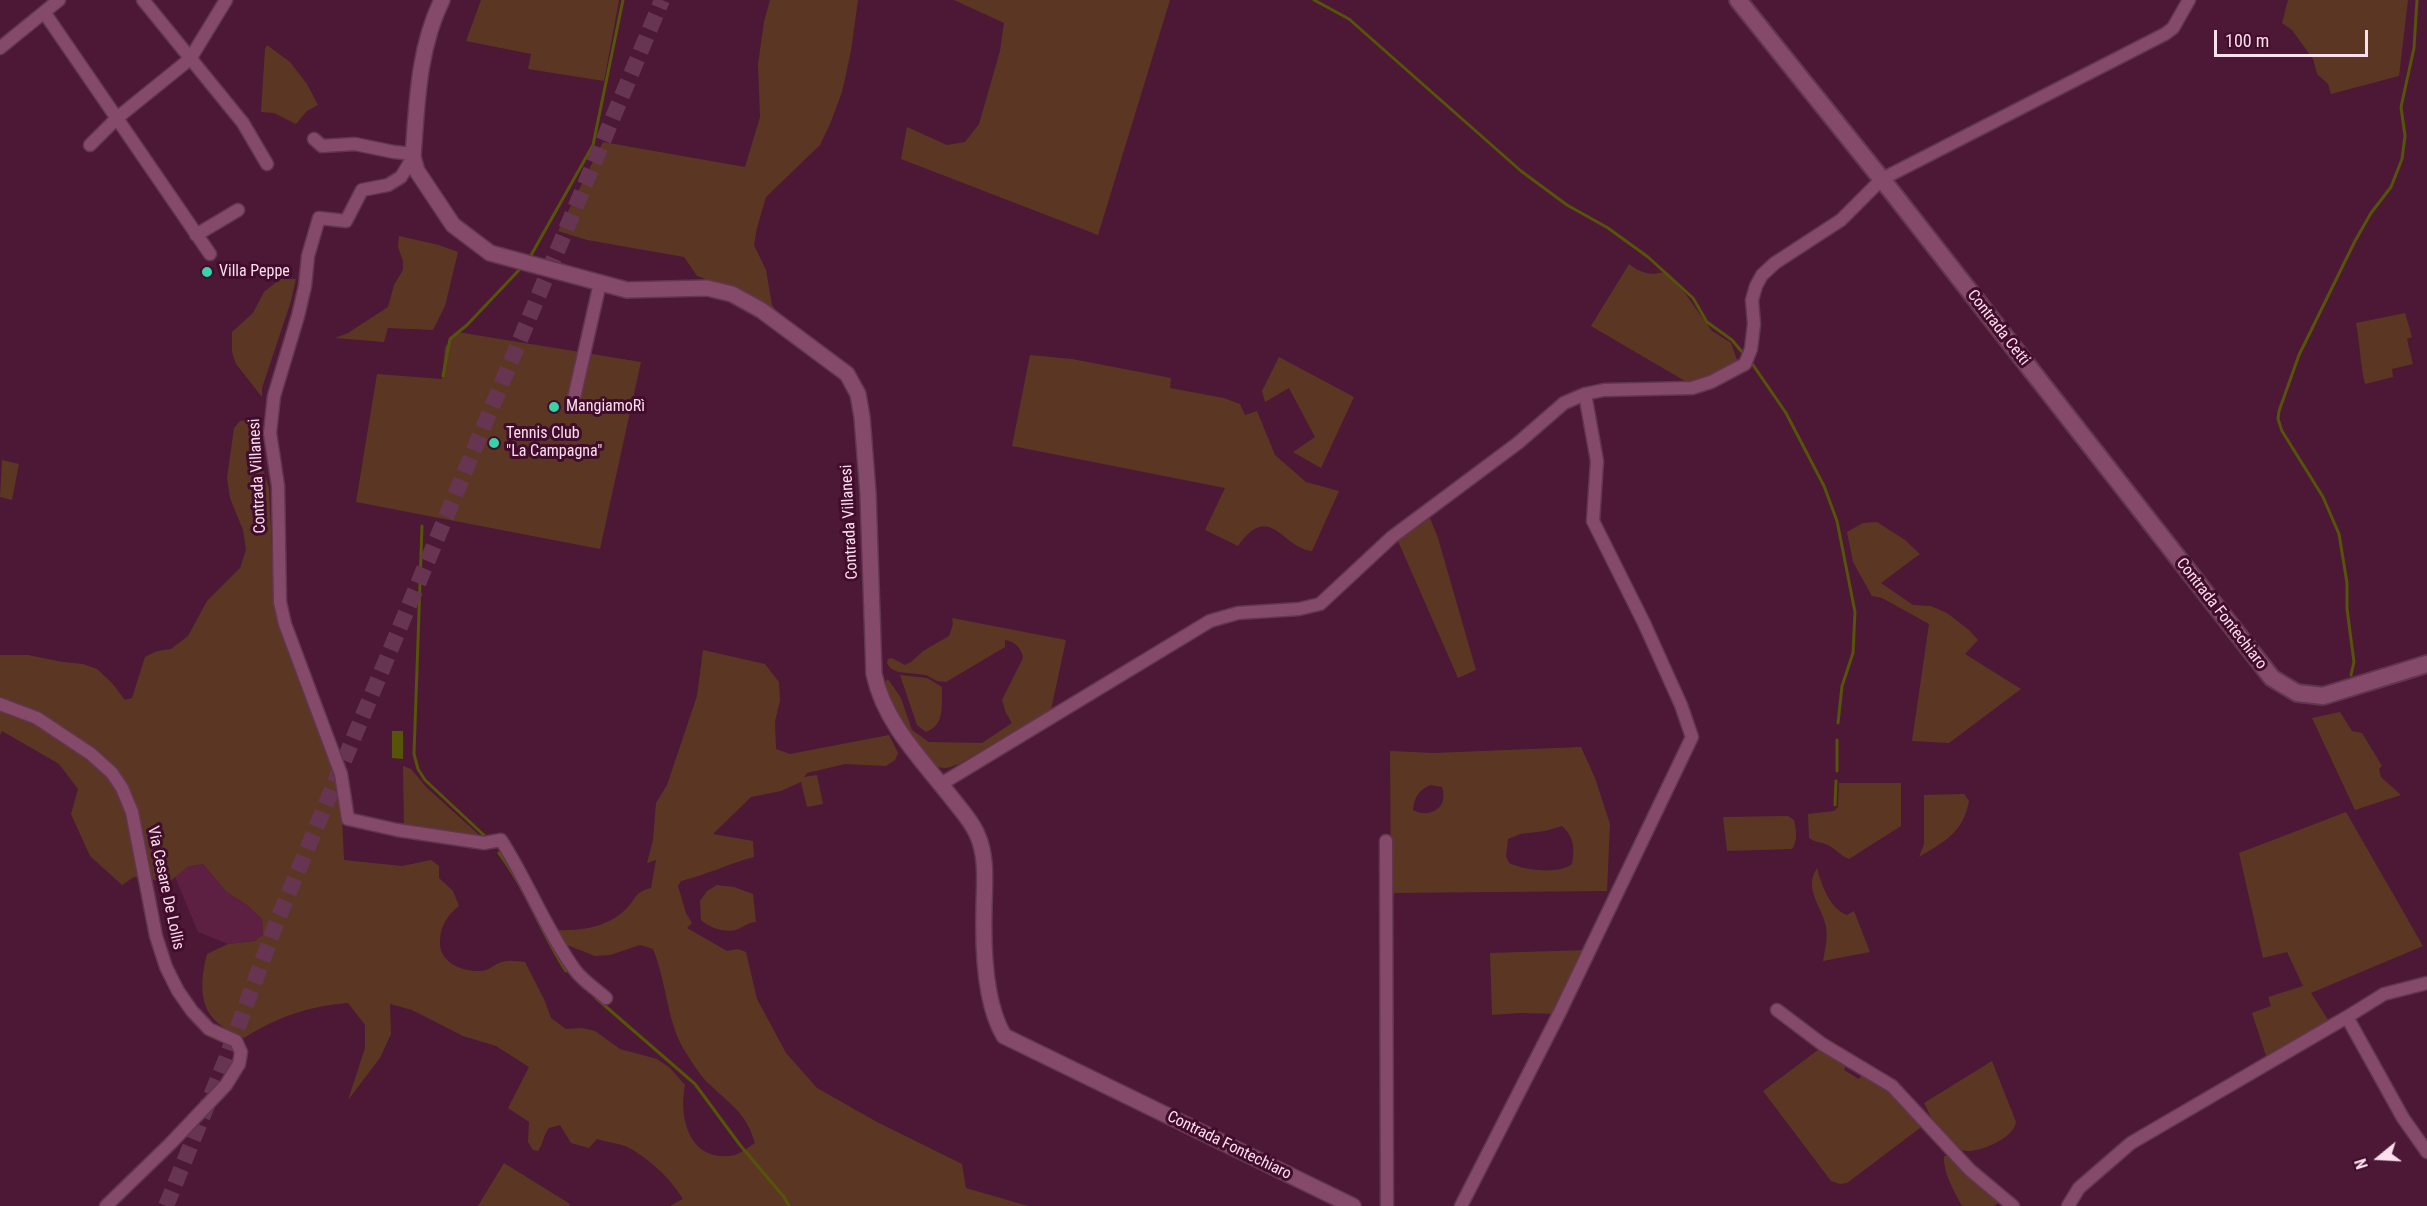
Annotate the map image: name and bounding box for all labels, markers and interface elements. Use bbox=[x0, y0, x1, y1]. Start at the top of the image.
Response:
scale bar bbox=[2217, 18, 2372, 56]
text: 100 m bbox=[2225, 30, 2269, 51]
place label: Villa Peppe bbox=[219, 262, 290, 282]
marker: Villa Peppe bbox=[200, 265, 214, 279]
street label: Contrada Cetti bbox=[1962, 286, 2034, 370]
place label: MangiamoRì bbox=[566, 397, 645, 417]
marker: MangiamoRì bbox=[547, 400, 561, 414]
street label: Contrada Villanesi bbox=[245, 418, 271, 534]
place label: Tennis Club "La Campagna" bbox=[506, 424, 602, 462]
marker: Tennis Club "La Campagna" bbox=[487, 436, 501, 450]
street label: Contrada Villanesi bbox=[837, 464, 863, 580]
street label: Contrada Fontechiaro bbox=[2172, 555, 2270, 673]
street label: Via Cesare De Lollis bbox=[143, 825, 187, 951]
street label: Contrada Fontechiaro bbox=[1164, 1108, 1294, 1184]
north arrow bbox=[2349, 1128, 2409, 1188]
text: N bbox=[2351, 1156, 2372, 1171]

